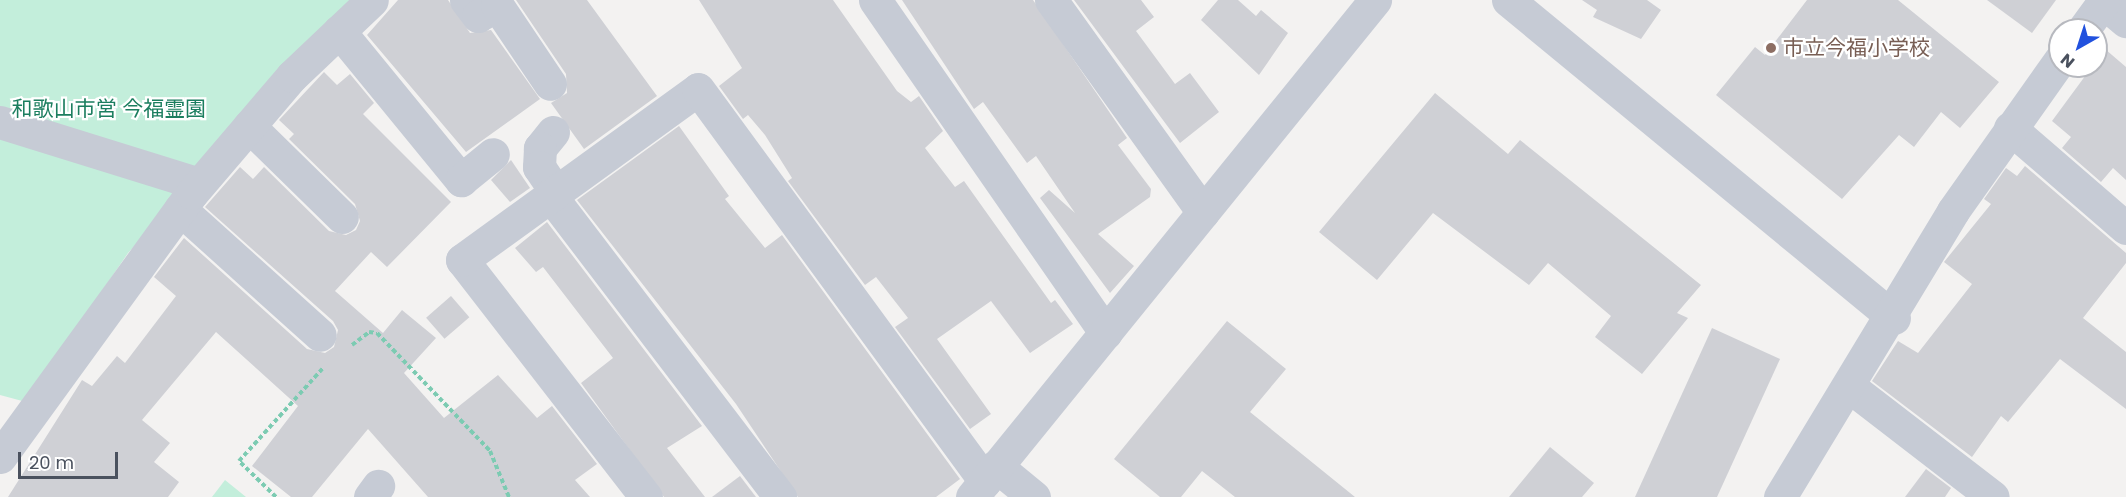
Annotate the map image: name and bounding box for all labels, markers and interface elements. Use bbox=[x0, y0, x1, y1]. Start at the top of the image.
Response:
north arrow bbox=[2048, 18, 2108, 78]
place label: 市立今福小学校 bbox=[1783, 35, 1930, 61]
marker: 市立今福小学校 bbox=[1764, 41, 1778, 55]
text: N bbox=[2056, 48, 2080, 74]
park label: 和歌山市営 今福霊園 bbox=[12, 96, 206, 122]
scale bar bbox=[21, 440, 122, 478]
text: 20 m bbox=[29, 450, 74, 475]

